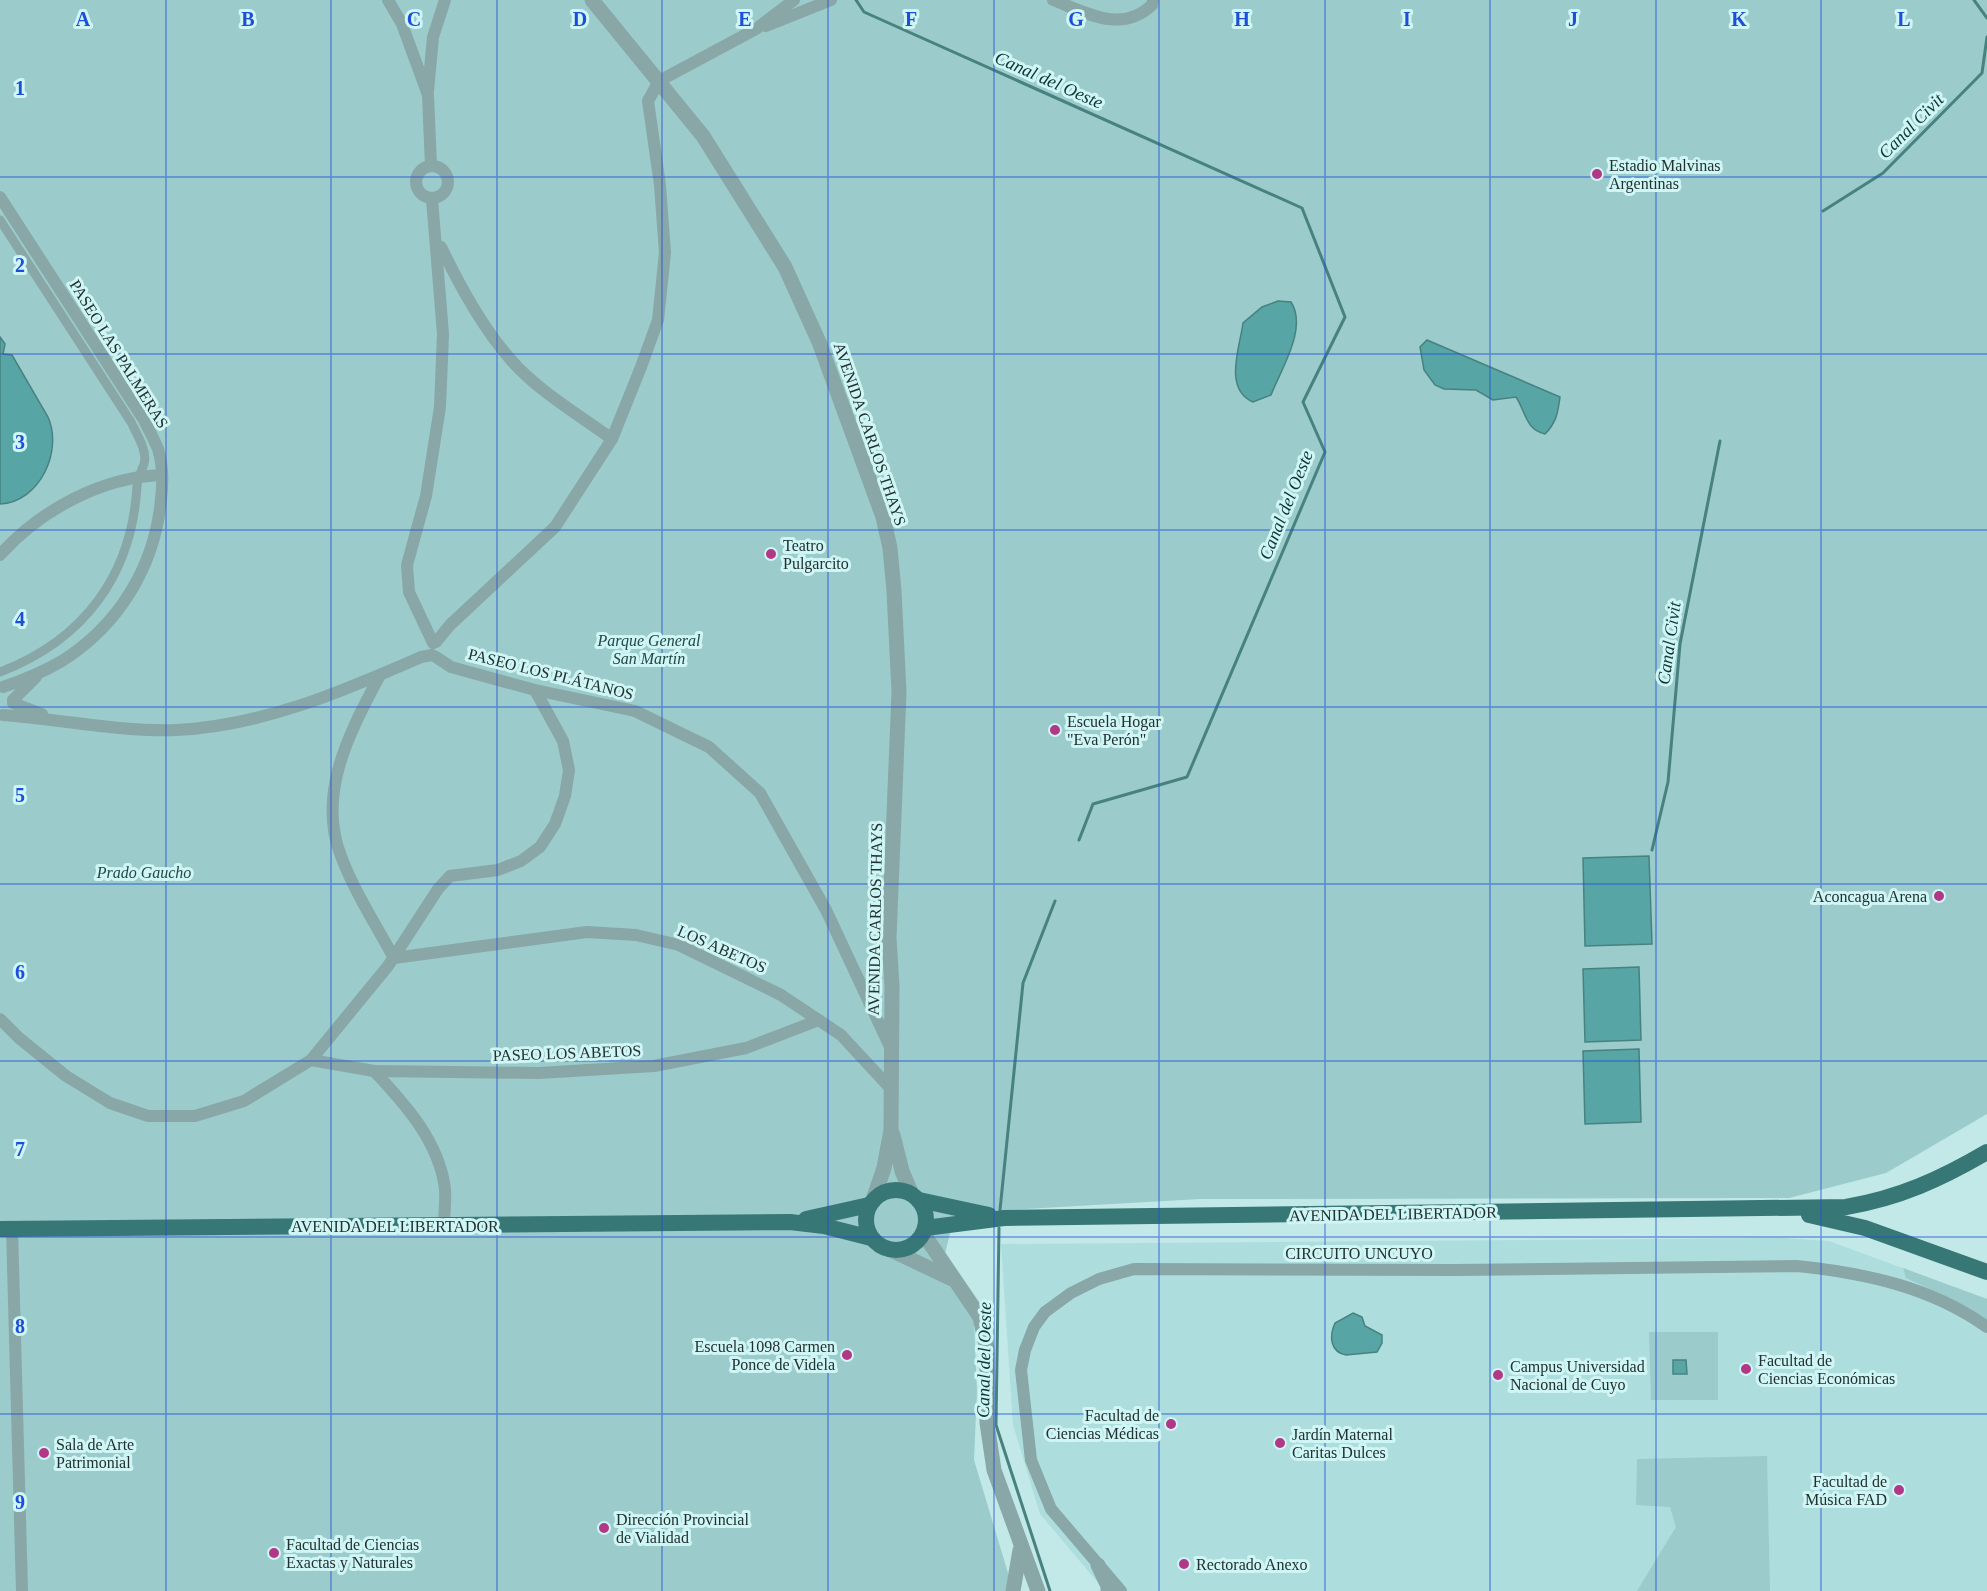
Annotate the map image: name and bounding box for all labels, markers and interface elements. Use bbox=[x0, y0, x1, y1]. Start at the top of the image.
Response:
text: A bbox=[76, 8, 91, 30]
text: B bbox=[241, 8, 255, 30]
text: C bbox=[407, 8, 421, 30]
text: D bbox=[573, 8, 587, 30]
text: E bbox=[738, 8, 752, 30]
text: F bbox=[905, 8, 917, 30]
text: G bbox=[1068, 8, 1084, 30]
text: H bbox=[1234, 8, 1250, 30]
text: I bbox=[1403, 8, 1411, 30]
text: J bbox=[1568, 8, 1578, 30]
text: K bbox=[1731, 8, 1747, 30]
text: L bbox=[1897, 8, 1911, 30]
water label: Canal del Oeste bbox=[992, 47, 1106, 113]
text: 1 bbox=[15, 77, 25, 99]
water label: Canal Civit bbox=[1874, 89, 1948, 163]
place label: Estadio Malvinas Argentinas bbox=[1609, 157, 1721, 193]
marker: Estadio Malvinas Argentinas bbox=[1590, 167, 1604, 181]
text: 2 bbox=[15, 254, 25, 276]
street label: PASEO LAS PALMERAS bbox=[66, 277, 172, 431]
street label: AVENIDA CARLOS THAYS bbox=[831, 340, 909, 528]
text: 3 bbox=[15, 431, 25, 453]
water label: Canal del Oeste bbox=[1255, 447, 1317, 563]
place label: Teatro Pulgarcito bbox=[783, 537, 849, 573]
marker: Teatro Pulgarcito bbox=[764, 547, 778, 561]
water label: Canal Civit bbox=[1653, 599, 1685, 686]
text: 4 bbox=[15, 608, 25, 630]
park label: Parque General San Martín bbox=[597, 632, 701, 667]
street label: PASEO LOS PLÁTANOS bbox=[467, 644, 636, 703]
place label: Escuela Hogar "Eva Perón" bbox=[1067, 713, 1161, 748]
marker: Escuela Hogar "Eva Perón" bbox=[1048, 723, 1062, 737]
text: 5 bbox=[15, 784, 25, 806]
street label: AVENIDA CARLOS THAYS bbox=[865, 823, 885, 1015]
park label: Prado Gaucho bbox=[96, 864, 191, 881]
place label: Aconcagua Arena bbox=[1813, 888, 1927, 906]
marker: Aconcagua Arena bbox=[1932, 889, 1946, 903]
street label: LOS ABETOS bbox=[675, 922, 769, 976]
text: 6 bbox=[15, 961, 25, 983]
street label: PASEO LOS ABETOS bbox=[492, 1042, 642, 1064]
text: 7 bbox=[15, 1138, 25, 1160]
street label: AVENIDA DEL LIBERTADOR bbox=[1289, 1204, 1497, 1224]
street label: AVENIDA DEL LIBERTADOR bbox=[291, 1218, 499, 1235]
street label: CIRCUITO UNCUYO bbox=[1285, 1245, 1433, 1262]
water label: Canal del Oeste bbox=[973, 1302, 995, 1418]
text: 8 bbox=[15, 1315, 25, 1337]
place label: Escuela 1098 Carmen Ponce de Videla bbox=[695, 1338, 835, 1373]
marker: Escuela 1098 Carmen Ponce de Videla bbox=[840, 1348, 854, 1362]
place label: Facultad de Ciencias Económicas bbox=[1758, 1352, 1895, 1387]
place label: Campus Universidad Nacional de Cuyo bbox=[1510, 1358, 1645, 1394]
marker: Facultad de Ciencias Económicas bbox=[1739, 1362, 1753, 1376]
marker: Campus Universidad Nacional de Cuyo bbox=[1491, 1368, 1505, 1382]
place label: Facultad de Ciencias Médicas bbox=[1046, 1407, 1159, 1442]
marker: Facultad de Ciencias Médicas bbox=[1164, 1417, 1178, 1431]
place label: Jardín Maternal Caritas Dulces bbox=[1292, 1426, 1393, 1461]
place label: Sala de Arte Patrimonial bbox=[56, 1436, 134, 1471]
marker: Jardín Maternal Caritas Dulces bbox=[1273, 1436, 1287, 1450]
marker: Sala de Arte Patrimonial bbox=[37, 1446, 51, 1460]
place label: Facultad de Música FAD bbox=[1805, 1473, 1887, 1508]
marker: Facultad de Música FAD bbox=[1892, 1483, 1906, 1497]
text: 9 bbox=[15, 1491, 25, 1513]
place label: Dirección Provincial de Vialidad bbox=[616, 1511, 749, 1546]
marker: Dirección Provincial de Vialidad bbox=[597, 1521, 611, 1535]
place label: Facultad de Ciencias Exactas y Naturales bbox=[286, 1536, 419, 1572]
marker: Facultad de Ciencias Exactas y Naturales bbox=[267, 1546, 281, 1560]
place label: Rectorado Anexo bbox=[1196, 1556, 1308, 1573]
marker: Rectorado Anexo bbox=[1177, 1557, 1191, 1571]

